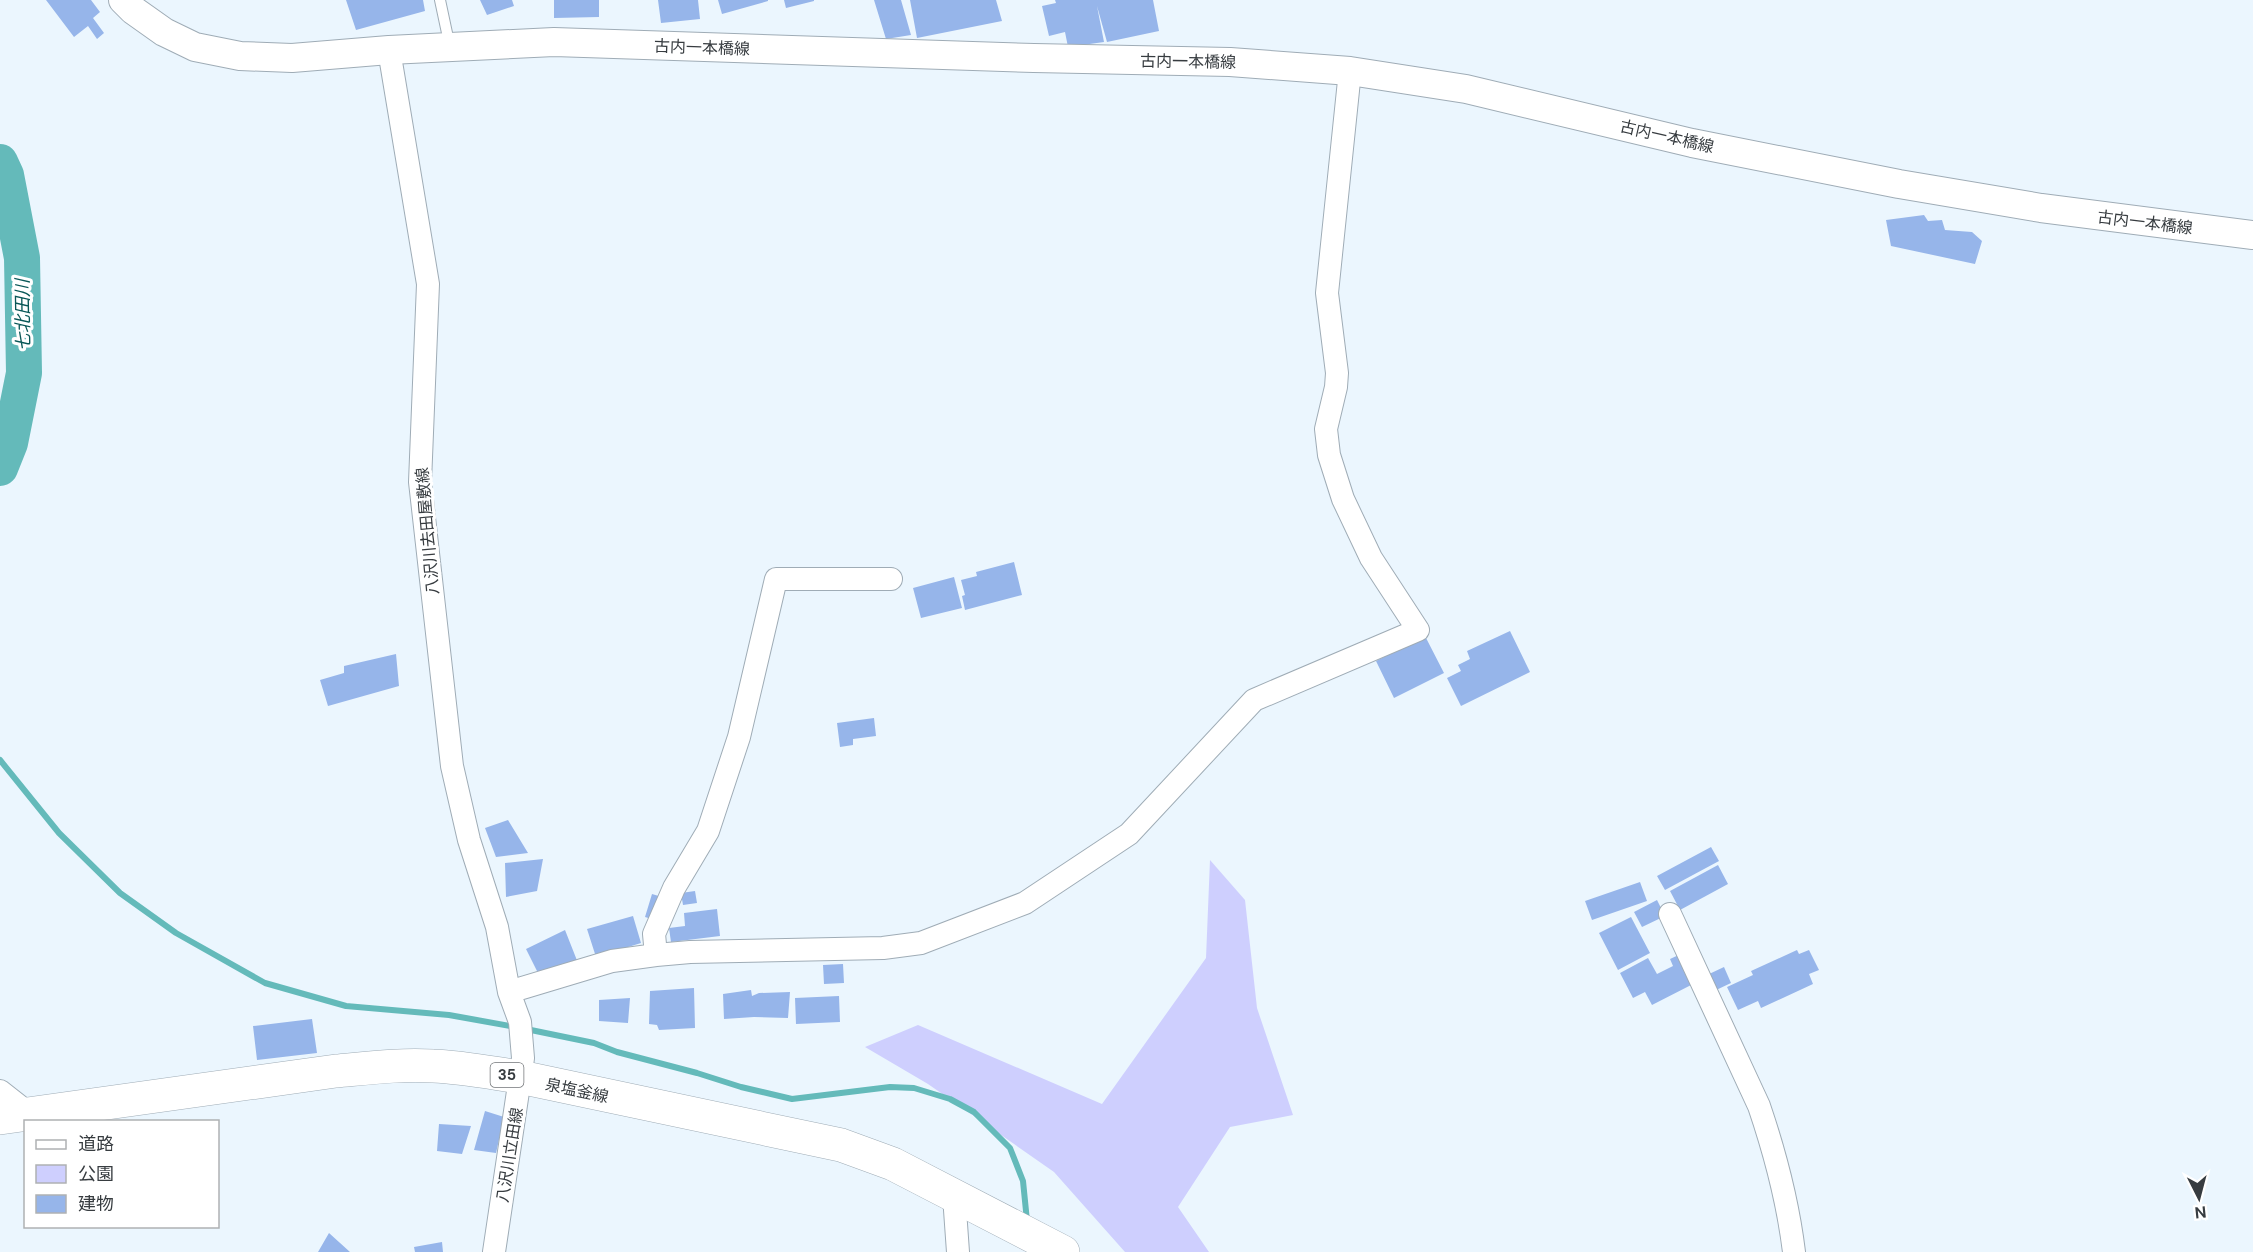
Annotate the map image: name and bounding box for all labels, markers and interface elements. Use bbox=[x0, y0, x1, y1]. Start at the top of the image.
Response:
street label: 古内一本橋線 bbox=[654, 35, 750, 60]
street label: 古内一本橋線 bbox=[1140, 50, 1236, 73]
street label: 古内一本橋線 bbox=[1618, 115, 1716, 158]
street label: 古内一本橋線 bbox=[2096, 206, 2194, 239]
water label: 七北田川 bbox=[10, 277, 36, 351]
street label: 八沢川去田屋敷線 bbox=[411, 466, 444, 596]
road number: 35 bbox=[490, 1063, 524, 1087]
street label: 泉塩釜線 bbox=[543, 1074, 610, 1107]
street label: 八沢川立田線 bbox=[492, 1106, 527, 1204]
legend bbox=[24, 1120, 219, 1228]
text: 道路 bbox=[78, 1132, 114, 1156]
text: 公園 bbox=[78, 1162, 114, 1186]
north arrow bbox=[2169, 1168, 2229, 1228]
text: 建物 bbox=[78, 1192, 114, 1216]
text: N bbox=[2194, 1201, 2207, 1223]

